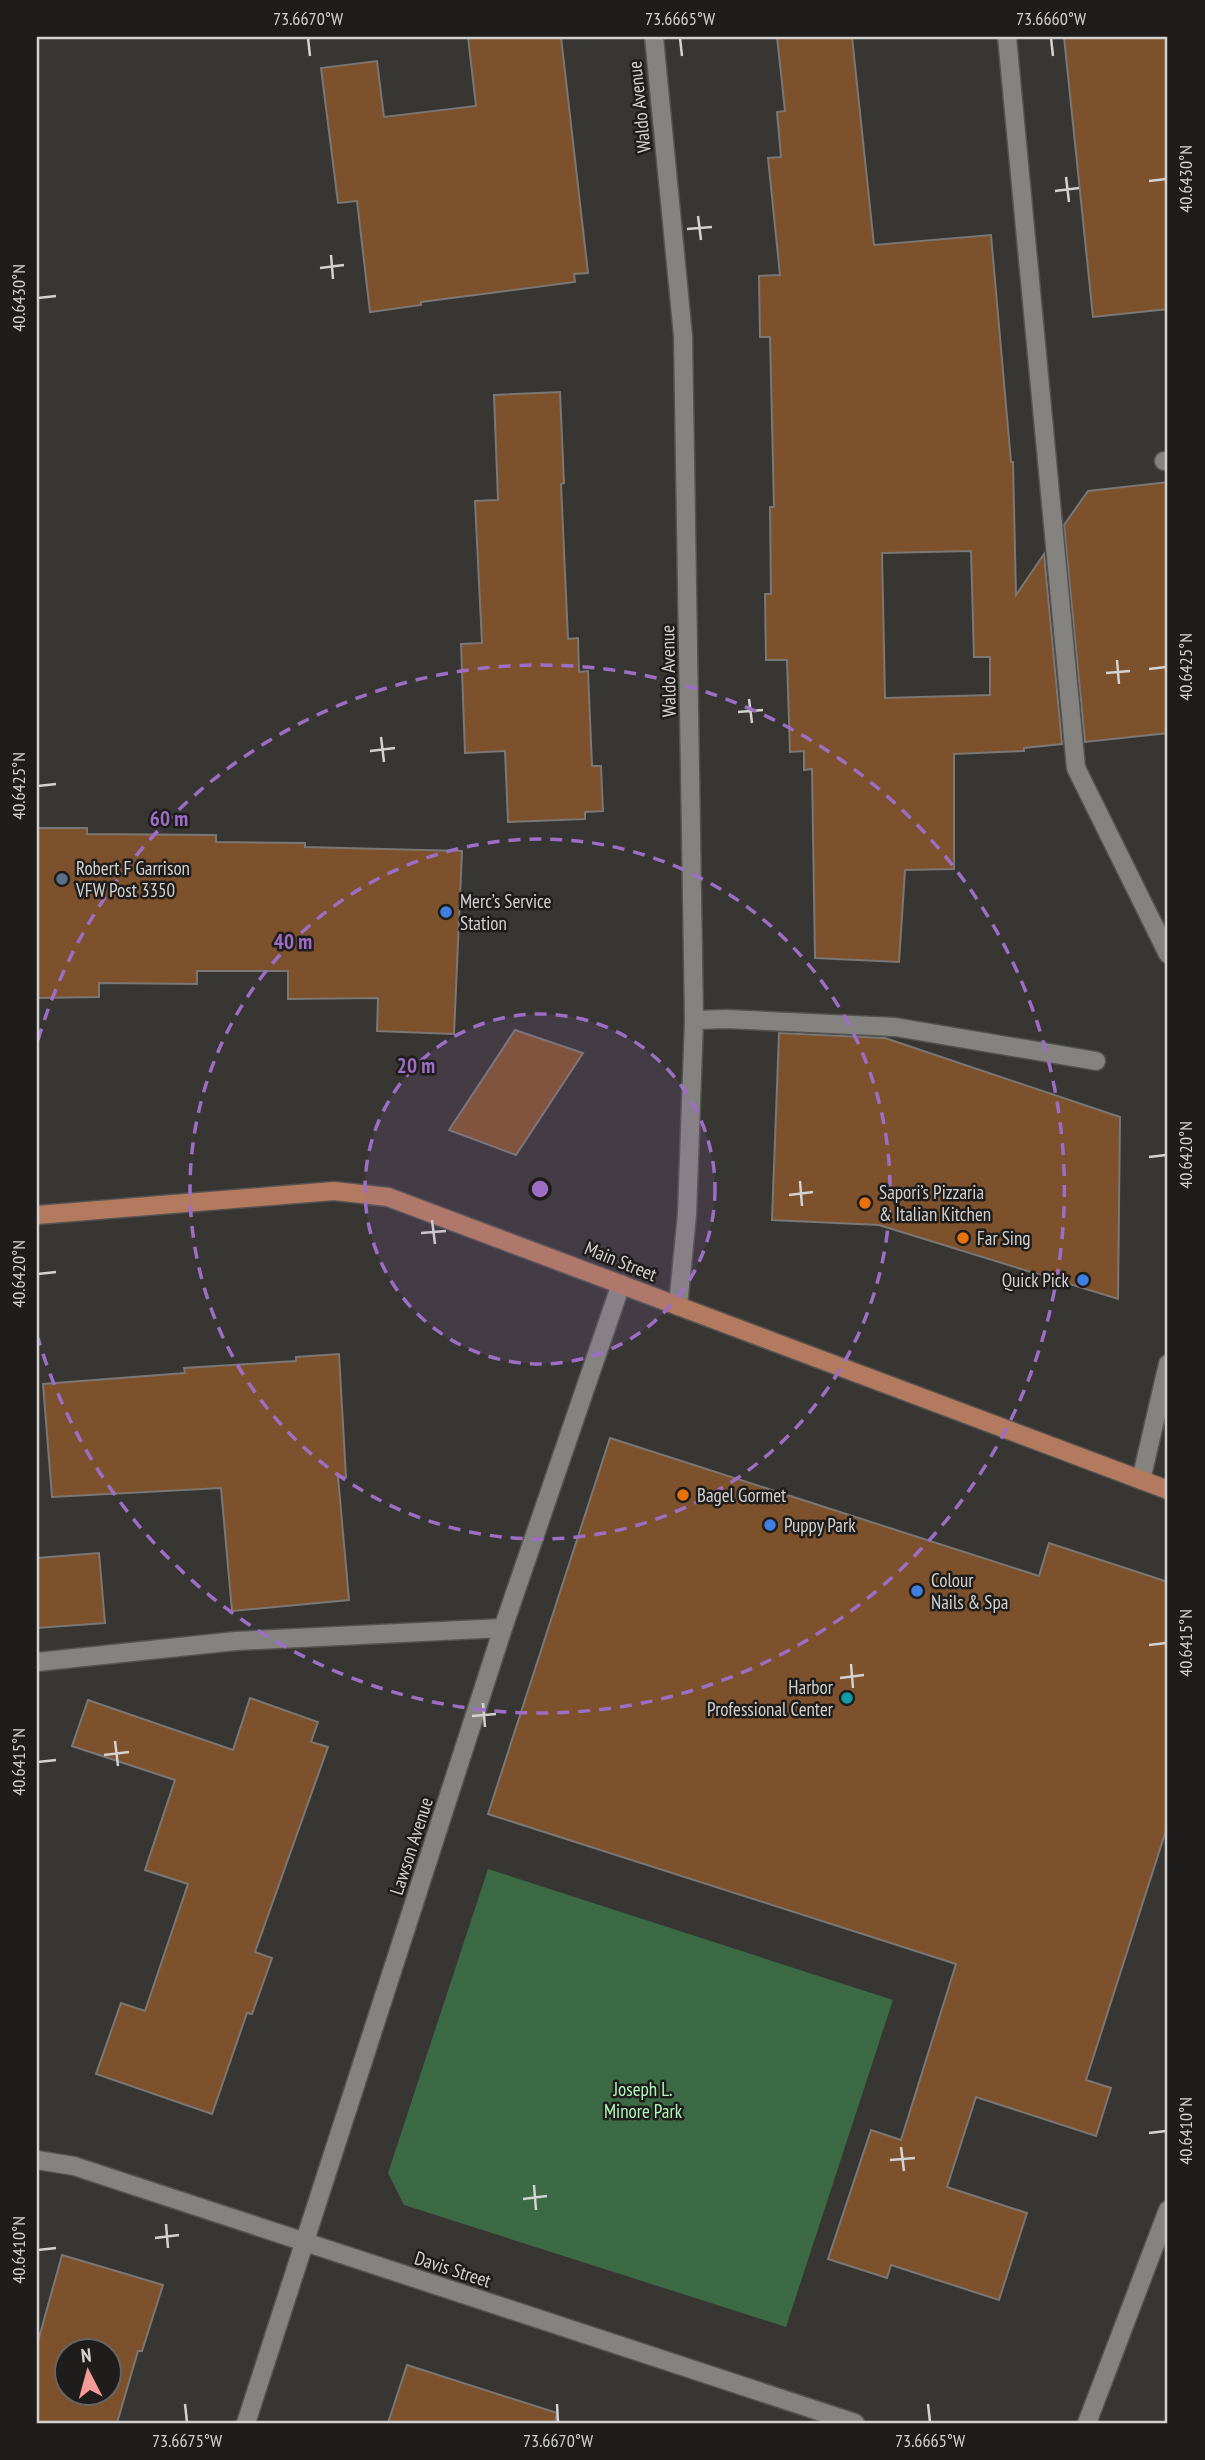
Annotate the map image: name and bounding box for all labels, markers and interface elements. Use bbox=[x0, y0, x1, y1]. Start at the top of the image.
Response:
text: 73.6670°W bbox=[273, 7, 343, 30]
text: 73.6665°W bbox=[645, 7, 715, 30]
text: 73.6660°W bbox=[1016, 7, 1086, 30]
street label: Waldo Avenue bbox=[622, 60, 656, 154]
text: 40.6430°N bbox=[1174, 145, 1197, 213]
text: 40.6430°N bbox=[7, 264, 30, 332]
street label: Waldo Avenue bbox=[655, 625, 681, 717]
text: 40.6425°N bbox=[1174, 633, 1197, 701]
text: 40.6425°N bbox=[7, 752, 30, 820]
text: 60 m bbox=[150, 805, 188, 832]
place label: Robert F Garrison VFW Post 3350 bbox=[75, 856, 190, 902]
marker: Robert F Garrison VFW Post 3350 bbox=[54, 871, 70, 887]
place label: Merc’s Service Station bbox=[460, 889, 551, 935]
marker: Merc’s Service Station bbox=[438, 904, 454, 920]
text: 40 m bbox=[274, 928, 312, 955]
text: 20 m bbox=[397, 1052, 435, 1079]
text: 40.6420°N bbox=[1174, 1121, 1197, 1189]
centre of rings bbox=[528, 1177, 552, 1201]
place label: Sapori’s Pizzaria & Italian Kitchen bbox=[879, 1180, 991, 1226]
marker: Sapori’s Pizzaria & Italian Kitchen bbox=[857, 1195, 873, 1211]
place label: Far Sing bbox=[977, 1226, 1031, 1250]
marker: Far Sing bbox=[955, 1230, 971, 1246]
street label: Main Street bbox=[581, 1236, 661, 1287]
text: 40.6420°N bbox=[7, 1240, 30, 1308]
place label: Quick Pick bbox=[1002, 1268, 1070, 1292]
marker: Quick Pick bbox=[1075, 1272, 1091, 1288]
place label: Bagel Gormet bbox=[697, 1483, 787, 1507]
marker: Bagel Gormet bbox=[675, 1487, 691, 1503]
place label: Puppy Park bbox=[784, 1513, 856, 1537]
marker: Puppy Park bbox=[762, 1517, 778, 1533]
place label: Colour Nails & Spa bbox=[931, 1568, 1008, 1614]
marker: Colour Nails & Spa bbox=[909, 1583, 925, 1599]
text: 40.6415°N bbox=[1174, 1609, 1197, 1677]
place label: Harbor Professional Center bbox=[707, 1675, 834, 1721]
marker: Harbor Professional Center bbox=[839, 1690, 855, 1706]
text: 40.6415°N bbox=[7, 1728, 30, 1796]
street label: Lawson Avenue bbox=[384, 1794, 438, 1898]
park label: Joseph L. Minore Park bbox=[604, 2077, 683, 2123]
text: 40.6410°N bbox=[1174, 2097, 1197, 2165]
text: 40.6410°N bbox=[7, 2216, 30, 2284]
street label: Davis Street bbox=[412, 2245, 495, 2293]
north arrow bbox=[52, 2338, 122, 2408]
text: N bbox=[80, 2343, 93, 2368]
text: 73.6675°W bbox=[152, 2429, 222, 2452]
text: 73.6670°W bbox=[523, 2429, 593, 2452]
text: 73.6665°W bbox=[895, 2429, 965, 2452]

